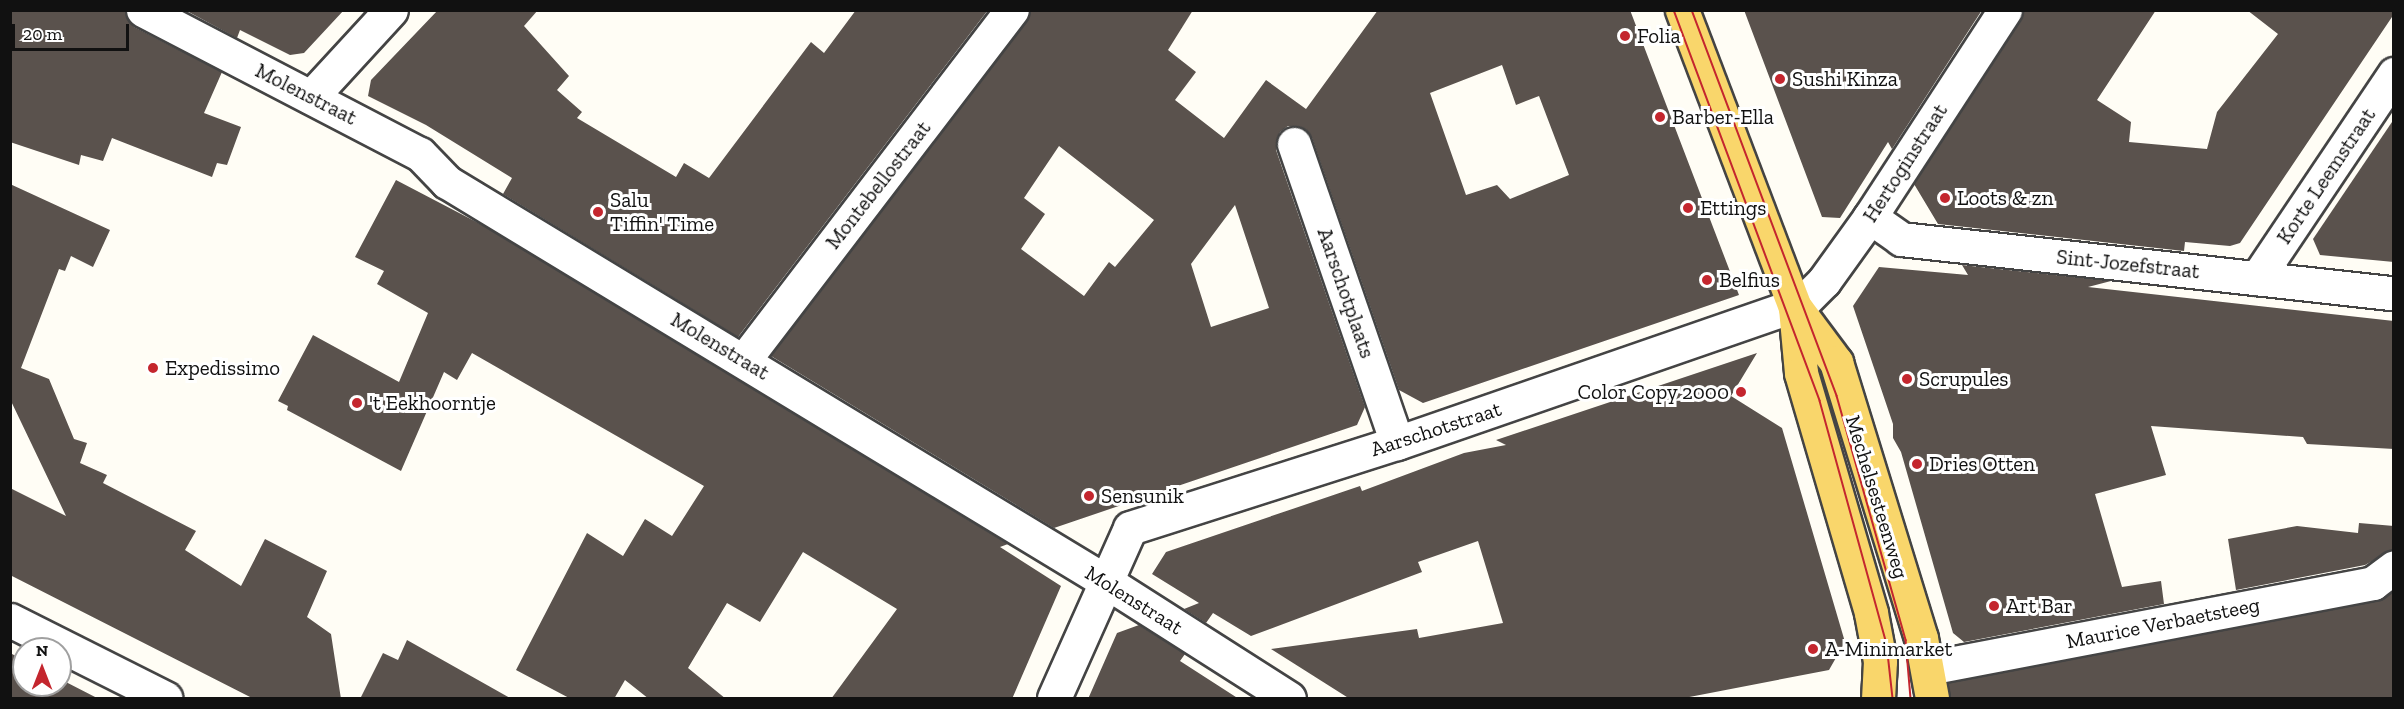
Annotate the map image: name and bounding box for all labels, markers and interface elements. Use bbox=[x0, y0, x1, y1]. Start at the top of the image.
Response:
scale bar bbox=[15, 12, 132, 50]
text: 20 m bbox=[23, 23, 62, 45]
place label: Folia bbox=[1637, 23, 1681, 49]
marker: Folia bbox=[1618, 29, 1632, 43]
street label: Molenstraat bbox=[251, 58, 361, 130]
place label: Sushi Kinza bbox=[1792, 66, 1898, 92]
marker: Sushi Kinza bbox=[1773, 72, 1787, 86]
street label: Hertoginstraat bbox=[1857, 99, 1953, 227]
street label: Korte Leemstraat bbox=[2271, 103, 2381, 249]
place label: Barber-Ella bbox=[1672, 104, 1774, 130]
marker: Barber-Ella bbox=[1653, 110, 1667, 124]
street label: Montebellostraat bbox=[820, 116, 936, 254]
place label: Loots & zn bbox=[1957, 185, 2054, 211]
place label: Salu Tiffin' Time bbox=[610, 187, 714, 237]
marker: Loots & zn bbox=[1938, 191, 1952, 205]
place label: Ettings bbox=[1700, 195, 1767, 221]
marker: Ettings bbox=[1681, 201, 1695, 215]
marker: Salu Tiffin' Time bbox=[591, 205, 605, 219]
street label: Aarschotplaats bbox=[1312, 225, 1380, 361]
street label: Sint-Jozefstraat bbox=[2055, 244, 2201, 284]
place label: Belfius bbox=[1719, 267, 1780, 293]
marker: Belfius bbox=[1700, 273, 1714, 287]
street label: Molenstraat bbox=[666, 307, 774, 385]
place label: Expedissimo bbox=[165, 355, 280, 381]
marker: Expedissimo bbox=[146, 361, 160, 375]
place label: Scrupules bbox=[1919, 366, 2008, 392]
marker: Scrupules bbox=[1900, 372, 1914, 386]
place label: Color Copy 2000 bbox=[1577, 379, 1729, 405]
marker: Color Copy 2000 bbox=[1734, 385, 1748, 399]
place label: 't Eekhoorntje bbox=[369, 390, 496, 416]
marker: 't Eekhoorntje bbox=[350, 396, 364, 410]
street label: Aarschotstraat bbox=[1368, 396, 1504, 462]
street label: Mechelsesteenweg bbox=[1840, 412, 1914, 582]
place label: Dries Otten bbox=[1929, 451, 2035, 477]
marker: Dries Otten bbox=[1910, 457, 1924, 471]
place label: Sensunik bbox=[1101, 483, 1184, 509]
marker: Sensunik bbox=[1082, 489, 1096, 503]
street label: Molenstraat bbox=[1081, 560, 1187, 640]
street label: Maurice Verbaetsteeg bbox=[2064, 592, 2262, 654]
place label: Art Bar bbox=[2006, 593, 2073, 619]
marker: Art Bar bbox=[1987, 599, 2001, 613]
place label: A-Minimarket bbox=[1825, 636, 1952, 662]
north arrow bbox=[12, 637, 72, 697]
text: N bbox=[36, 641, 48, 660]
marker: A-Minimarket bbox=[1806, 642, 1820, 656]

